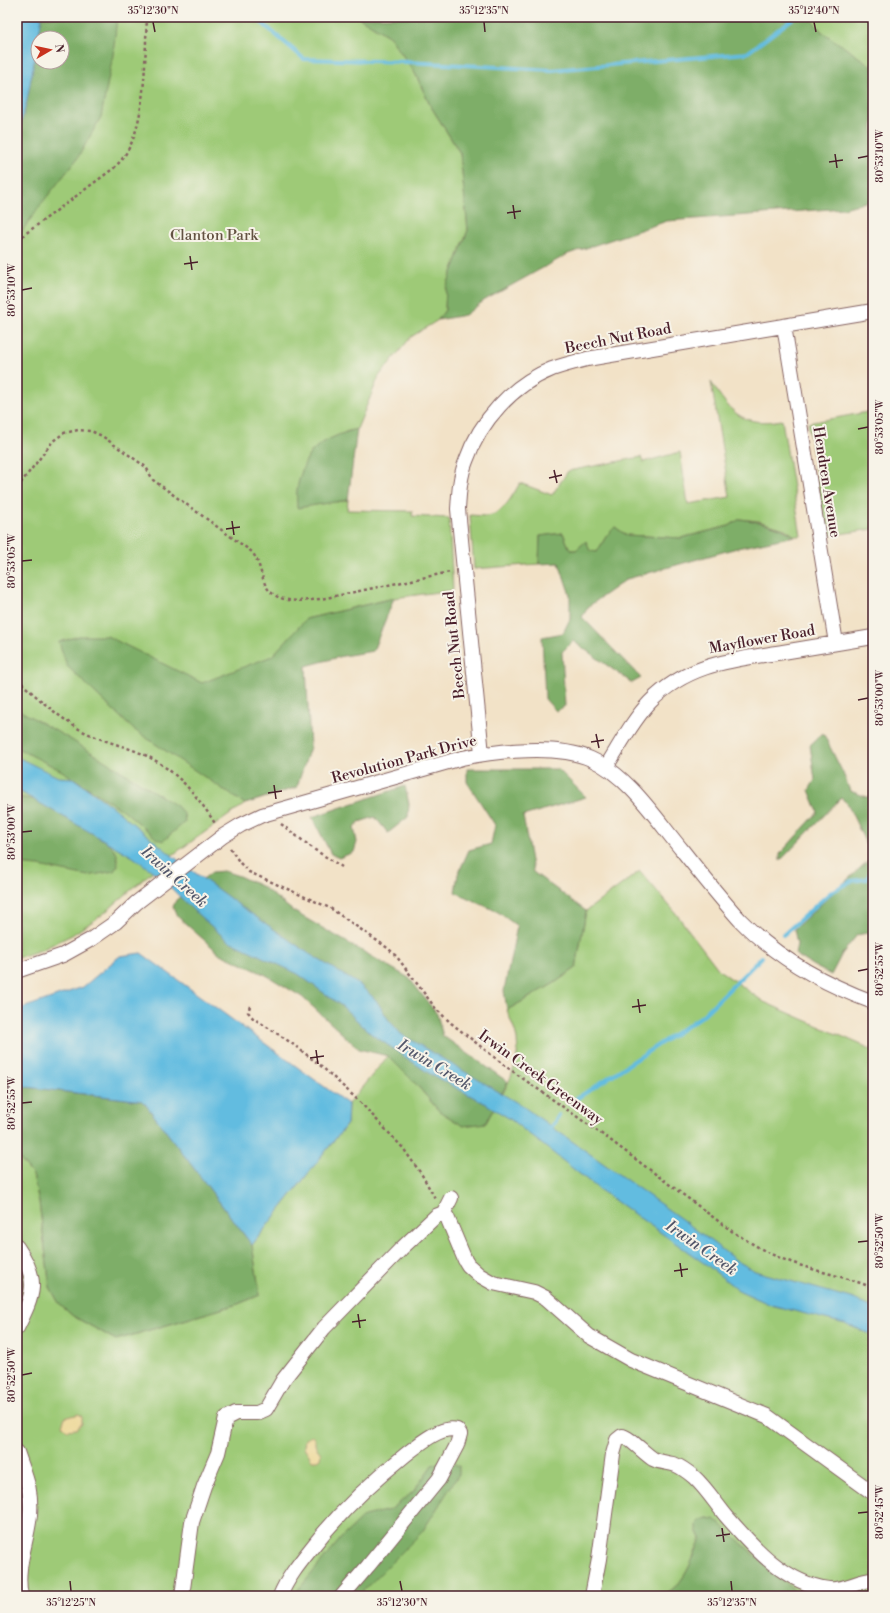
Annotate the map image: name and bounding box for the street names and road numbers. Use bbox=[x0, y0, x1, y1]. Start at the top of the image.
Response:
street label: Beech Nut Road bbox=[562, 319, 673, 358]
street label: Hendren Avenue bbox=[808, 425, 845, 539]
street label: Beech Nut Road bbox=[439, 590, 470, 701]
street label: Mayflower Road bbox=[708, 621, 817, 658]
street label: Revolution Park Drive bbox=[329, 731, 479, 788]
street label: Irwin Creek Greenway bbox=[475, 1026, 607, 1129]

